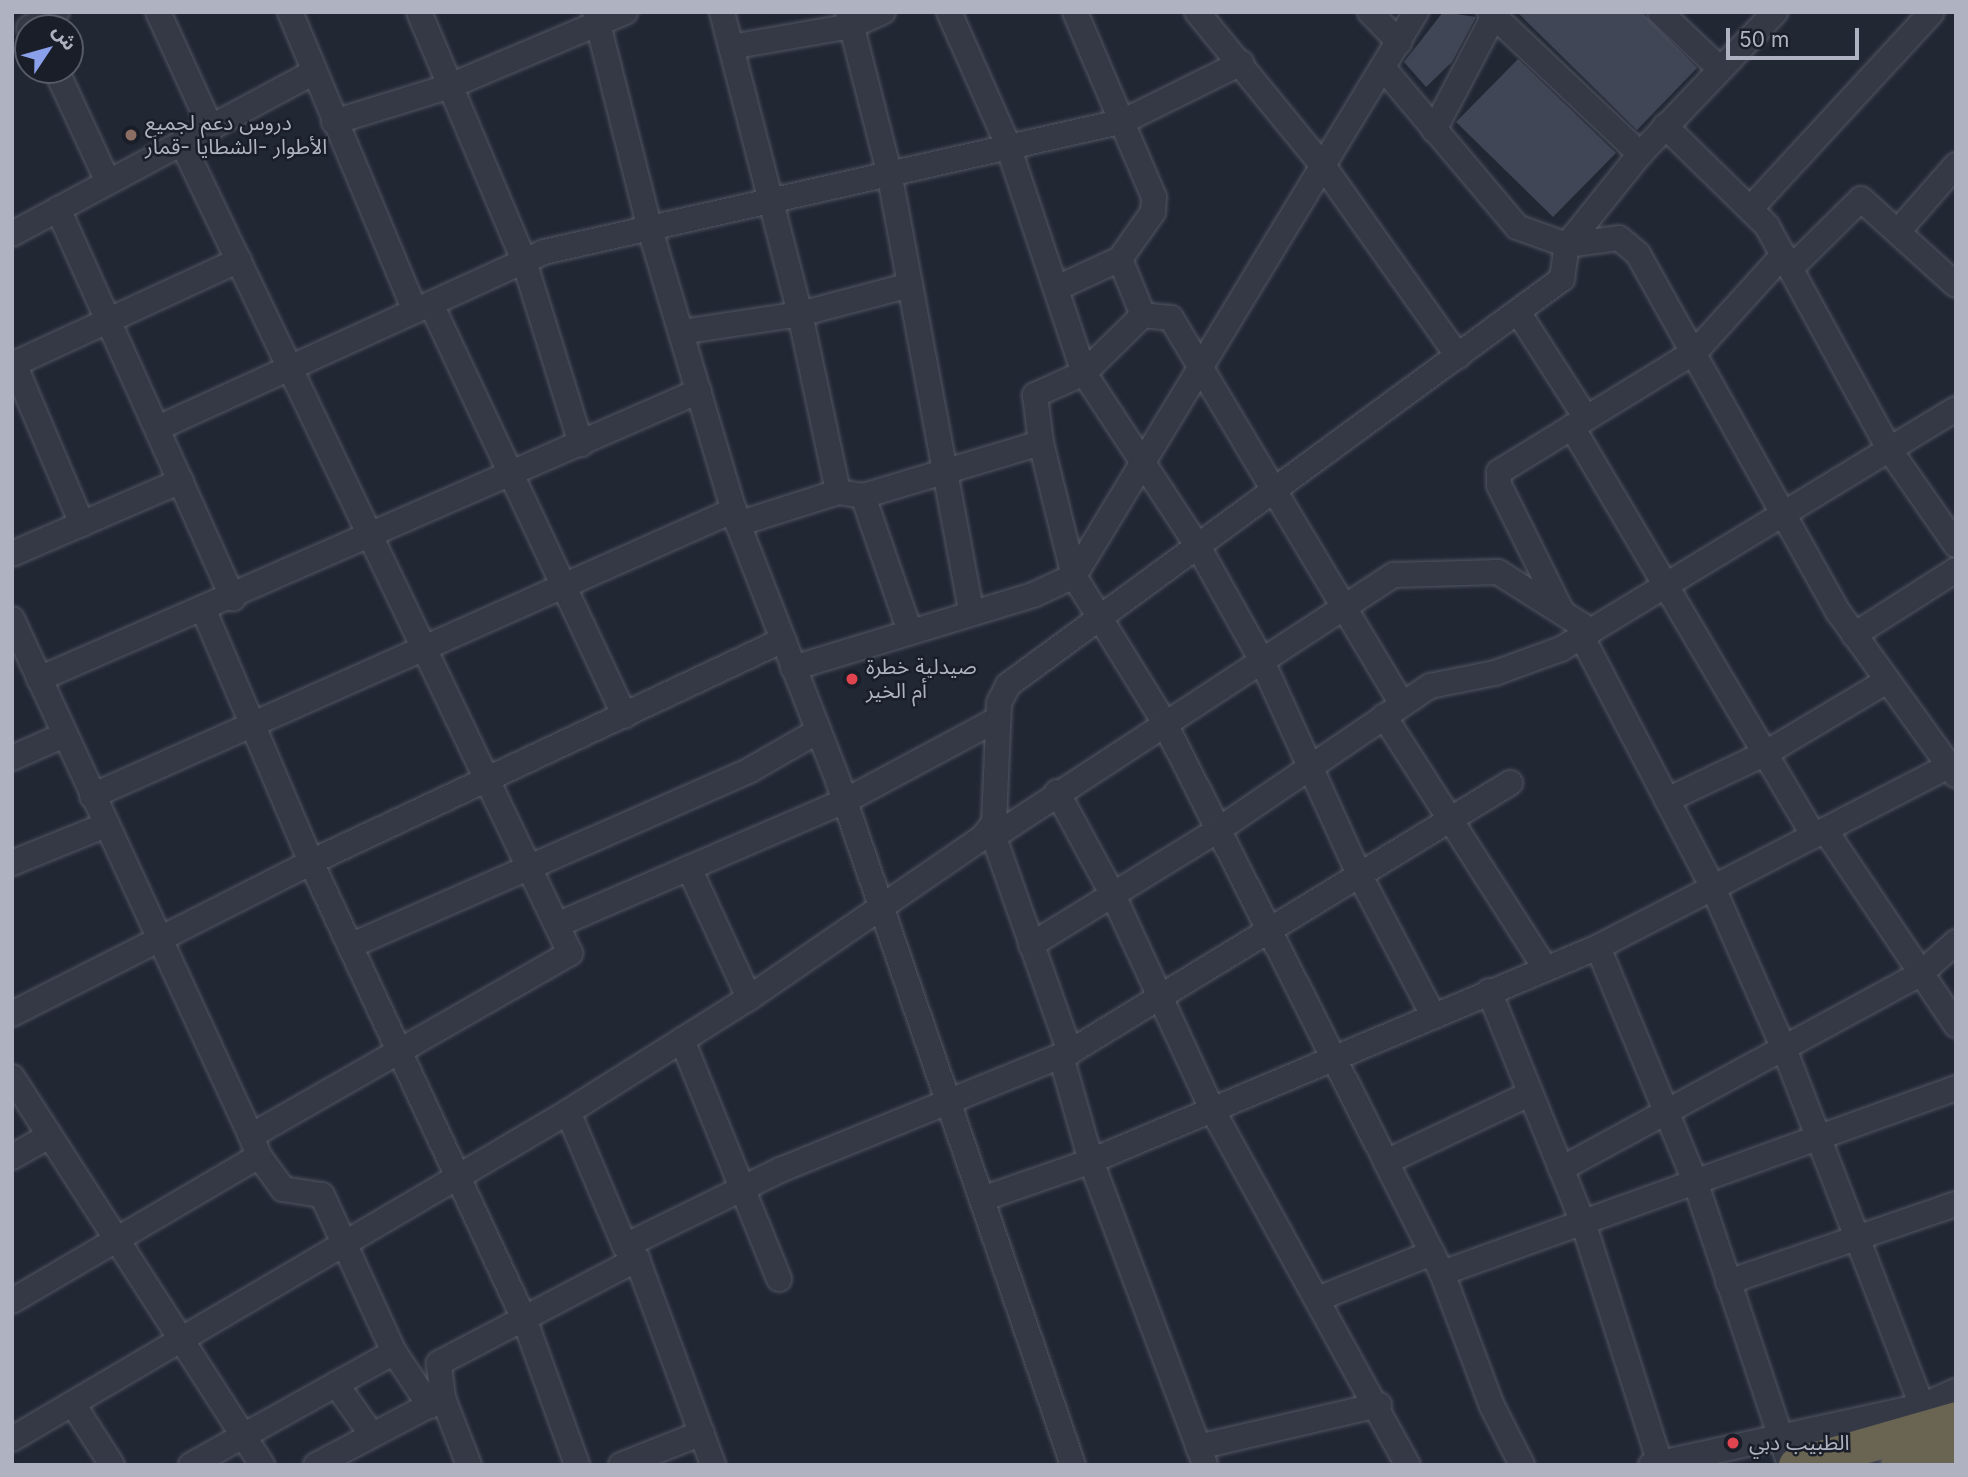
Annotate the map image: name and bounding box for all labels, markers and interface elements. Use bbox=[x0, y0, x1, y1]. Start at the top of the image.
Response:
north arrow bbox=[14, 14, 84, 84]
scale bar bbox=[1730, 14, 1863, 58]
text: ش bbox=[48, 20, 82, 55]
text: 50 m bbox=[1739, 27, 1789, 52]
place label: دروس دعم لجميع الأطوار -الشطايا -قمار bbox=[145, 110, 327, 160]
marker: دروس دعم لجميع الأطوار -الشطايا -قمار bbox=[123, 127, 139, 143]
place label: صيدلية خطرة أم الخير bbox=[866, 654, 977, 704]
marker: صيدلية خطرة أم الخير bbox=[844, 671, 860, 687]
place label: الطبيب دبي bbox=[1749, 1430, 1849, 1456]
marker: الطبيب دبي bbox=[1723, 1433, 1743, 1453]

